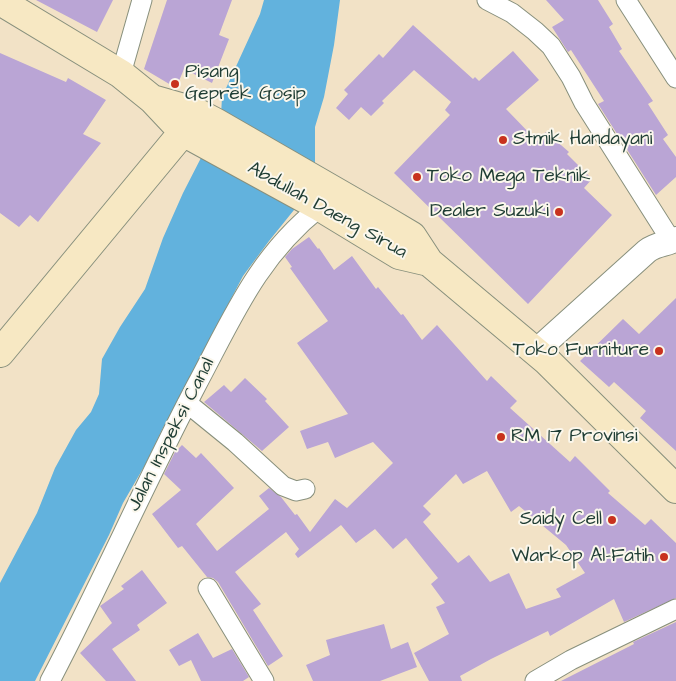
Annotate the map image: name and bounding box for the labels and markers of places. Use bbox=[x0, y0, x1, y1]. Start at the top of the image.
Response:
place label: Pisang Geprek Gosip bbox=[185, 62, 306, 106]
marker: Pisang Geprek Gosip bbox=[169, 78, 181, 90]
place label: Stmik Handayani bbox=[513, 129, 652, 151]
marker: Stmik Handayani bbox=[497, 134, 509, 146]
place label: Toko Mega Teknik bbox=[427, 166, 590, 188]
marker: Toko Mega Teknik bbox=[411, 171, 423, 183]
place label: Dealer Suzuki bbox=[430, 201, 549, 223]
marker: Dealer Suzuki bbox=[553, 206, 565, 218]
place label: Toko Furniture bbox=[513, 340, 649, 362]
marker: Toko Furniture bbox=[653, 345, 665, 357]
place label: RM 17 Provinsi bbox=[511, 426, 638, 448]
marker: RM 17 Provinsi bbox=[495, 431, 507, 443]
place label: Saidy Cell bbox=[520, 509, 602, 531]
marker: Saidy Cell bbox=[606, 514, 618, 526]
place label: Warkop Al-Fatih bbox=[512, 546, 654, 568]
marker: Warkop Al-Fatih bbox=[658, 551, 670, 563]

